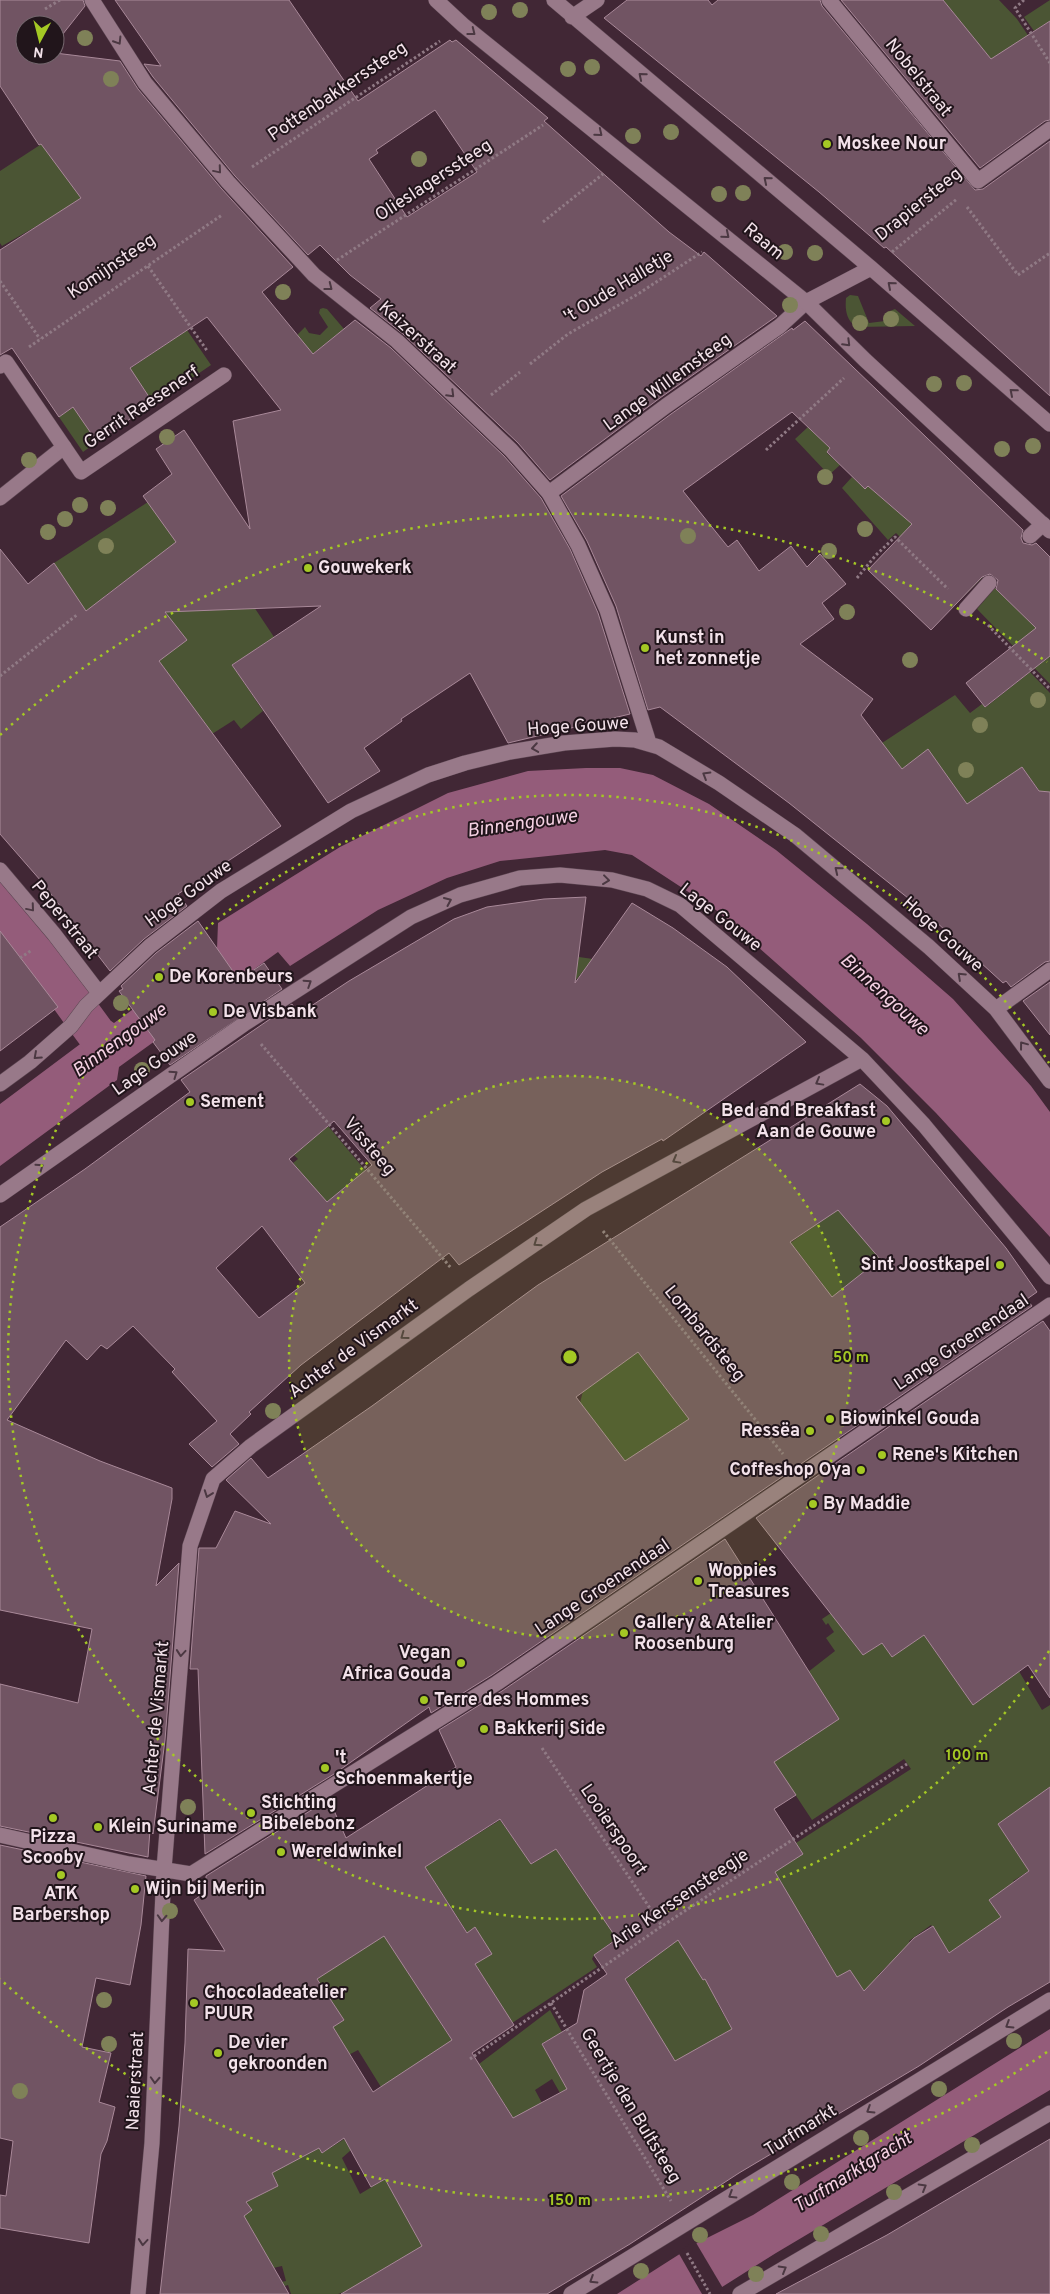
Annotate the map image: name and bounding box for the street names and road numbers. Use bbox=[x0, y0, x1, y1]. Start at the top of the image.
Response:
street label: Nobelstraat bbox=[879, 34, 957, 122]
street label: Pottenbakkerssteeg bbox=[264, 37, 412, 147]
street label: Olieslagerssteeg bbox=[371, 135, 497, 227]
street label: Drapiersteeg bbox=[871, 163, 967, 247]
street label: Raam bbox=[738, 218, 788, 266]
street label: Komijnsteeg bbox=[63, 229, 161, 305]
street label: 't Oude Halletje bbox=[560, 245, 678, 329]
street label: Keizerstraat bbox=[373, 297, 461, 379]
street label: Lange Willemsteeg bbox=[599, 329, 737, 437]
street label: Gerrit Raesenerf bbox=[80, 361, 204, 455]
street label: Hoge Gouwe bbox=[526, 712, 630, 742]
street label: Hoge Gouwe bbox=[141, 855, 237, 933]
street label: Peperstraat bbox=[25, 876, 103, 964]
street label: Lage Gouwe bbox=[674, 879, 766, 957]
street label: Hoge Gouwe bbox=[896, 892, 988, 978]
street label: Lage Gouwe bbox=[108, 1026, 202, 1102]
street label: Vissteeg bbox=[338, 1113, 400, 1181]
street label: Lombardsteeg bbox=[658, 1281, 750, 1387]
street label: Lange Groenendaal bbox=[890, 1289, 1034, 1397]
street label: Achter de Vismarkt bbox=[285, 1294, 423, 1404]
street label: Lange Groenendaal bbox=[531, 1534, 675, 1642]
street label: Achter de Vismarkt bbox=[139, 1640, 175, 1796]
street label: Looierspoort bbox=[574, 1780, 652, 1880]
street label: Arie Kerssensteegje bbox=[606, 1844, 754, 1954]
street label: Geertje den Bultsteeg bbox=[574, 2024, 686, 2188]
street label: Naaierstraat bbox=[122, 2031, 150, 2131]
street label: Turfmarkt bbox=[760, 2100, 842, 2162]

